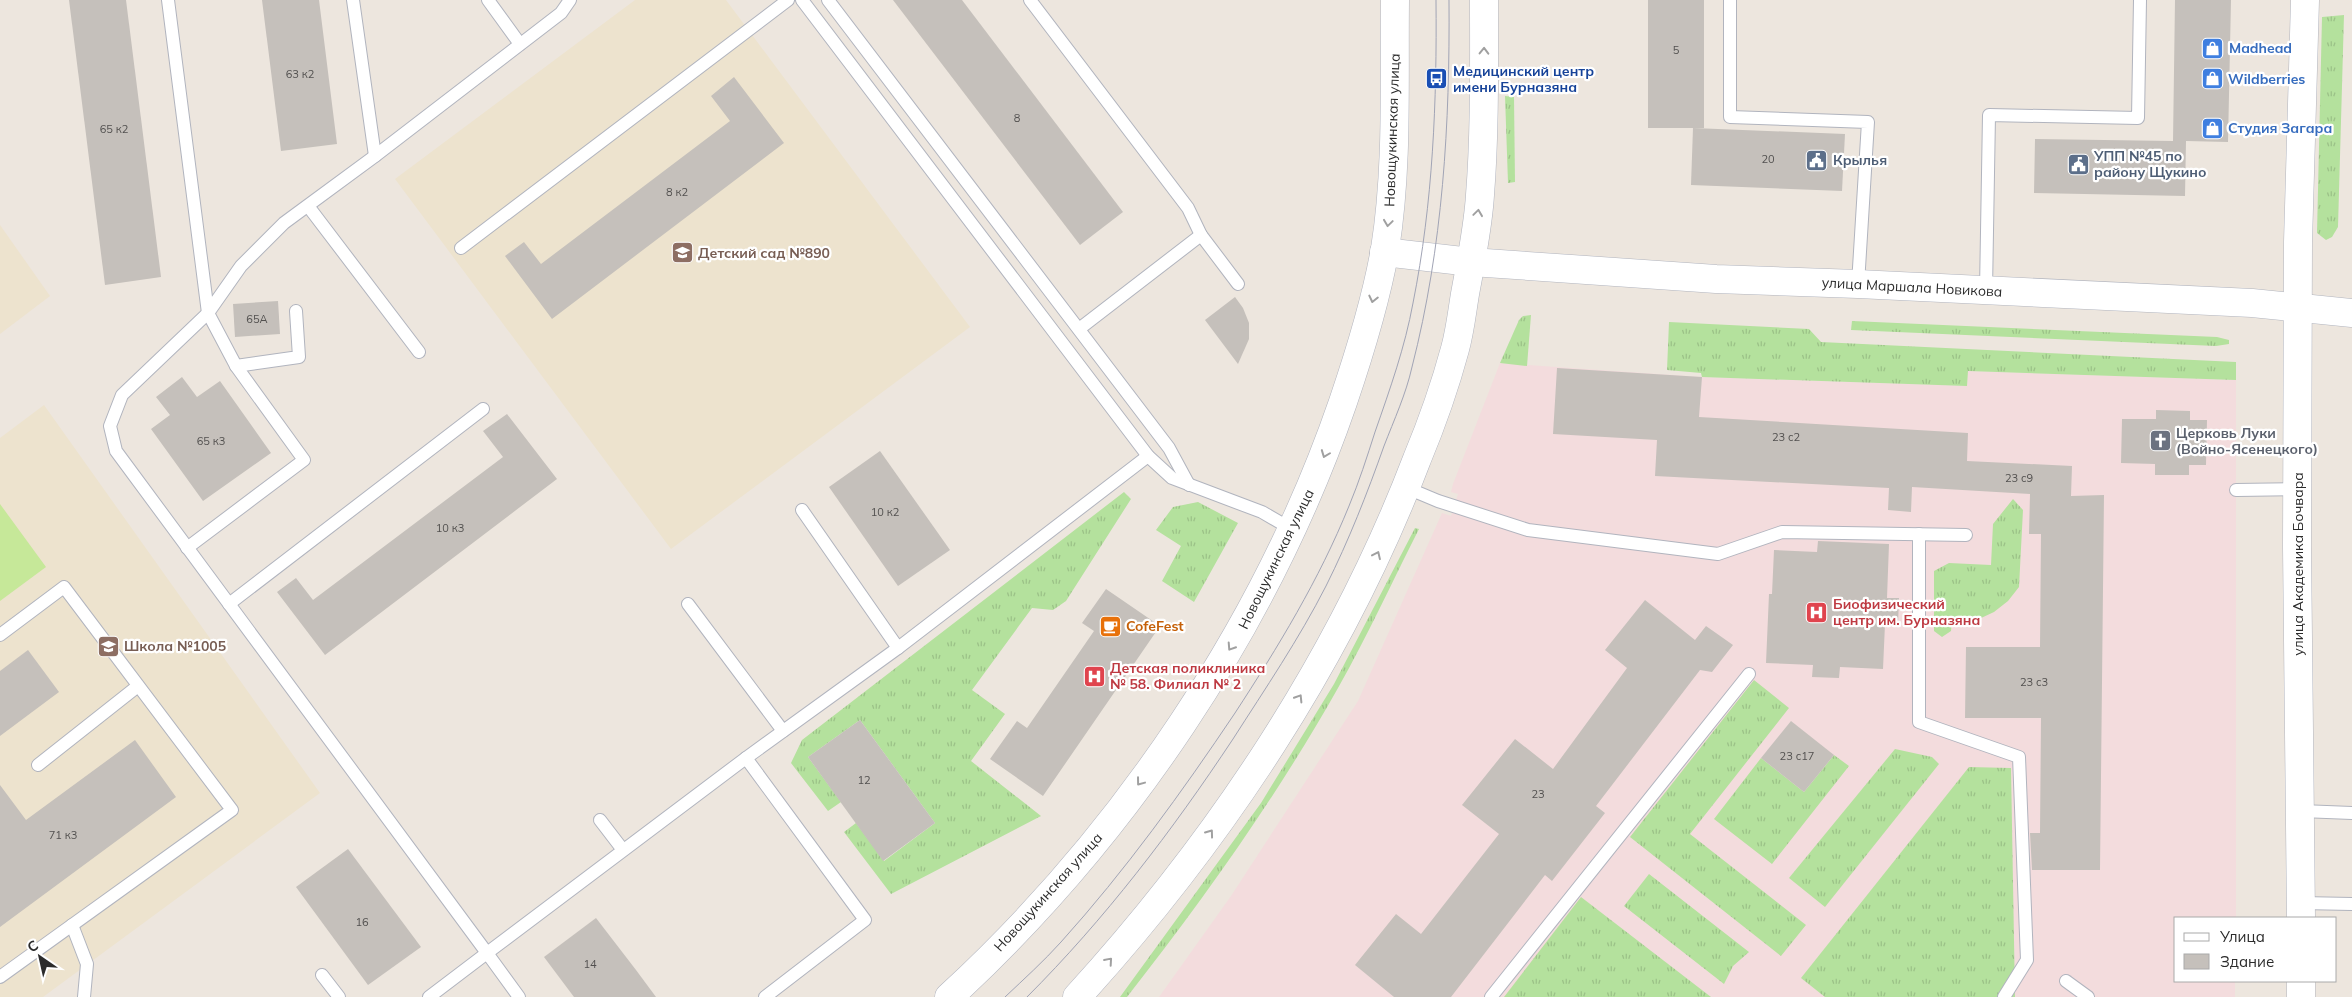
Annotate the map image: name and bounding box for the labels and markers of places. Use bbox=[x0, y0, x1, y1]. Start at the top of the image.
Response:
shop icon: Madhead bbox=[2201, 36, 2225, 60]
place label: Madhead bbox=[2229, 39, 2292, 57]
place label: Медицинский центр имени Бурназяна bbox=[1453, 62, 1594, 96]
bus stop icon: Медицинский центр имени Бурназяна bbox=[1425, 67, 1449, 91]
shop icon: Wildberries bbox=[2200, 67, 2224, 91]
place label: Wildberries bbox=[2228, 70, 2305, 88]
shop icon: Студия Загара bbox=[2200, 116, 2224, 140]
place label: Студия Загара bbox=[2228, 119, 2332, 137]
place label: УПП №45 по району Щукино bbox=[2093, 147, 2206, 181]
public building icon: Крылья bbox=[1805, 148, 1829, 172]
place label: Крылья bbox=[1833, 151, 1887, 169]
public building icon: УПП №45 по району Щукино bbox=[2066, 152, 2090, 176]
school or university icon: Детский сад №890 bbox=[670, 241, 694, 265]
place label: Детский сад №890 bbox=[698, 244, 830, 262]
place label: Церковь Луки (Войно-Ясенецкого) bbox=[2176, 424, 2318, 458]
church icon: Церковь Луки (Войно-Ясенецкого) bbox=[2148, 429, 2172, 453]
place label: Биофизический центр им. Бурназяна bbox=[1833, 595, 1980, 629]
hospital icon: Биофизический центр им. Бурназяна bbox=[1805, 600, 1829, 624]
cafe icon: CofeFest bbox=[1098, 614, 1122, 638]
place label: CofeFest bbox=[1126, 617, 1184, 635]
school or university icon: Школа №1005 bbox=[96, 634, 120, 658]
place label: Школа №1005 bbox=[124, 637, 226, 655]
place label: Детская поликлиника № 58. Филиал № 2 bbox=[1110, 659, 1265, 693]
hospital icon: Детская поликлиника № 58. Филиал № 2 bbox=[1082, 664, 1106, 688]

